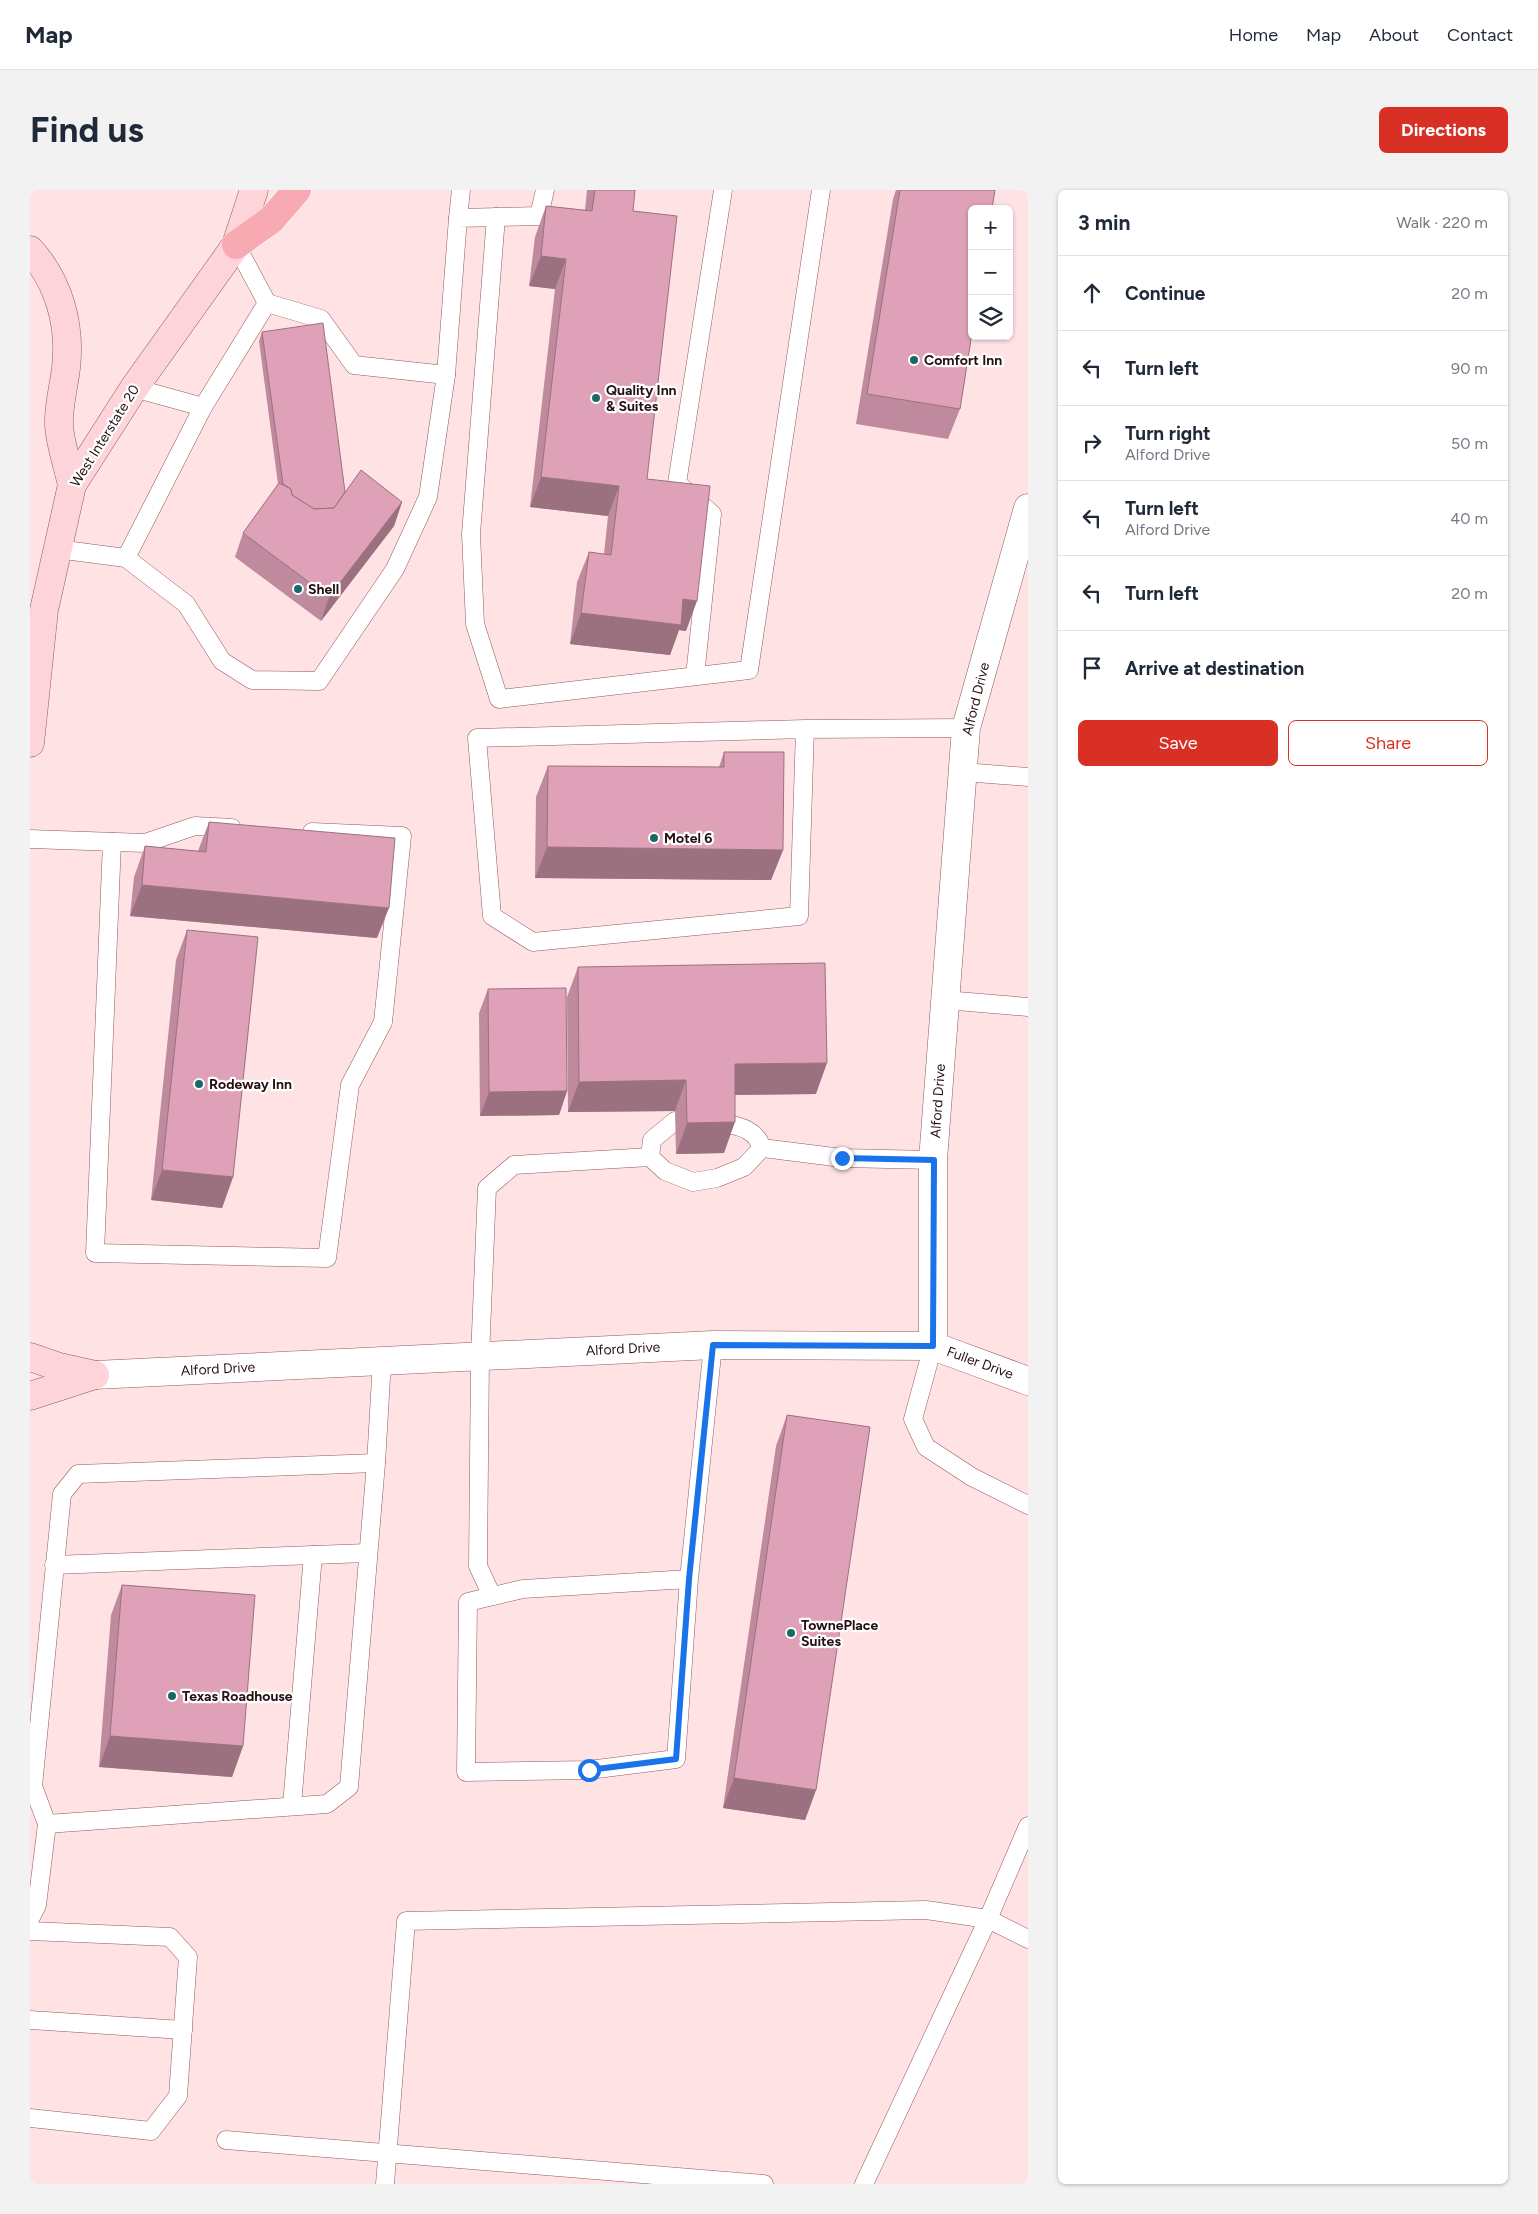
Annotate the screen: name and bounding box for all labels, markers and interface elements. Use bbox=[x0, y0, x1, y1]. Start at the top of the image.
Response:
text: Map bbox=[25, 20, 73, 49]
text: Home bbox=[1229, 24, 1278, 46]
text: Map bbox=[1306, 24, 1341, 46]
text: About bbox=[1369, 24, 1419, 46]
text: Contact bbox=[1447, 24, 1513, 46]
button: Directions bbox=[1379, 107, 1508, 153]
text: Find us bbox=[30, 109, 144, 151]
map controls bbox=[968, 205, 1013, 340]
button: + bbox=[968, 205, 1013, 250]
text: 3 min bbox=[1078, 210, 1130, 235]
text: Walk · 220 m bbox=[1396, 213, 1488, 232]
button: − bbox=[968, 250, 1013, 295]
icon: ahead bbox=[1078, 279, 1106, 307]
text: Continue bbox=[1125, 282, 1205, 305]
text: 20 m bbox=[1451, 284, 1488, 303]
button: layers bbox=[968, 295, 1013, 340]
place label: Comfort Inn bbox=[924, 352, 1002, 369]
marker: Comfort Inn bbox=[908, 354, 920, 366]
icon: left bbox=[1078, 354, 1106, 382]
text: Turn left bbox=[1125, 357, 1199, 380]
text: 90 m bbox=[1451, 359, 1488, 378]
street label: West Interstate 20 bbox=[67, 382, 143, 490]
place label: Quality Inn & Suites bbox=[606, 382, 677, 415]
marker: Quality Inn & Suites bbox=[590, 392, 602, 404]
text: Turn right bbox=[1125, 422, 1211, 445]
icon: right bbox=[1078, 429, 1106, 457]
text: 50 m bbox=[1451, 434, 1488, 453]
text: Alford Drive bbox=[1125, 445, 1210, 464]
text: Turn left bbox=[1125, 497, 1199, 520]
icon: left bbox=[1078, 504, 1106, 532]
text: 40 m bbox=[1450, 509, 1488, 528]
text: Alford Drive bbox=[1125, 520, 1210, 539]
icon: left bbox=[1078, 579, 1106, 607]
place label: Shell bbox=[308, 581, 339, 598]
text: Turn left bbox=[1125, 582, 1199, 605]
marker: Shell bbox=[292, 583, 304, 595]
text: 20 m bbox=[1451, 584, 1488, 603]
icon: arrive bbox=[1078, 654, 1106, 682]
text: Arrive at destination bbox=[1125, 657, 1304, 680]
street label: Alford Drive bbox=[959, 660, 993, 737]
button: Save bbox=[1078, 720, 1278, 766]
button: Share bbox=[1288, 720, 1488, 766]
place label: Motel 6 bbox=[664, 830, 712, 847]
marker: Motel 6 bbox=[648, 832, 660, 844]
street label: Alford Drive bbox=[927, 1063, 949, 1139]
place label: Rodeway Inn bbox=[209, 1076, 292, 1093]
marker: Rodeway Inn bbox=[193, 1078, 205, 1090]
route end bbox=[831, 1147, 854, 1170]
street label: Alford Drive bbox=[585, 1339, 661, 1359]
street label: Fuller Drive bbox=[944, 1343, 1016, 1383]
street label: Alford Drive bbox=[180, 1359, 256, 1379]
place label: TownePlace Suites bbox=[801, 1617, 878, 1650]
marker: TownePlace Suites bbox=[785, 1627, 797, 1639]
place label: Texas Roadhouse bbox=[182, 1688, 293, 1705]
marker: Texas Roadhouse bbox=[166, 1690, 178, 1702]
route start bbox=[578, 1759, 601, 1782]

